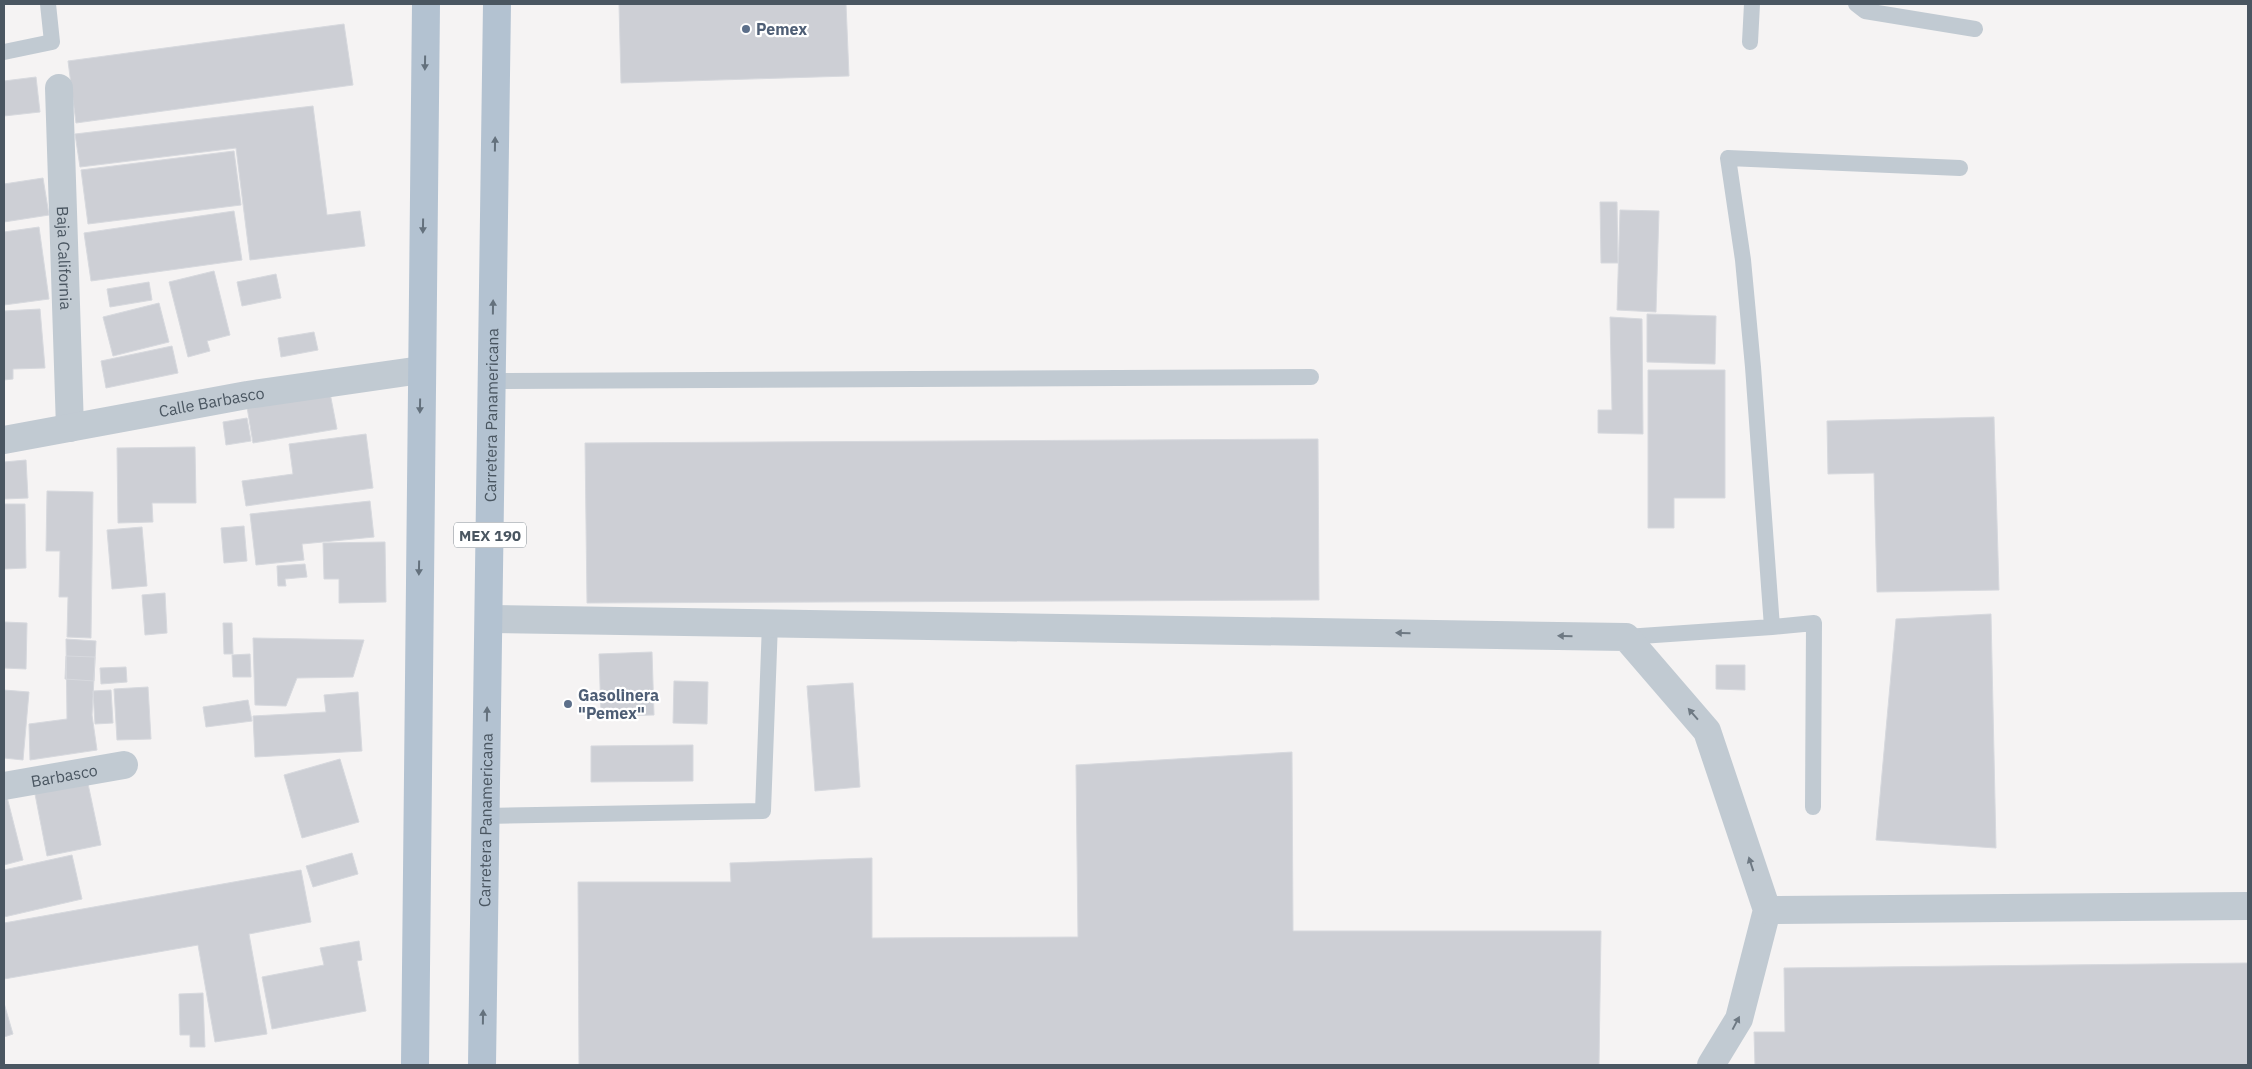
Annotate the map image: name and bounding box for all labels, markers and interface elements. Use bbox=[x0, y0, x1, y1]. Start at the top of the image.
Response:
place label: Pemex bbox=[756, 19, 807, 39]
marker: Pemex bbox=[740, 23, 752, 35]
one-way arrow bbox=[421, 55, 429, 71]
one-way arrow bbox=[491, 136, 499, 152]
street label: Baja California bbox=[53, 206, 76, 311]
one-way arrow bbox=[419, 218, 427, 234]
one-way arrow bbox=[489, 298, 497, 314]
street label: Carretera Panamericana bbox=[480, 327, 502, 502]
street label: Calle Barbasco bbox=[157, 383, 266, 421]
one-way arrow bbox=[416, 398, 424, 414]
road number: MEX 190 bbox=[454, 522, 526, 548]
one-way arrow bbox=[415, 560, 423, 576]
one-way arrow bbox=[1395, 629, 1411, 637]
one-way arrow bbox=[1557, 632, 1573, 640]
place label: Gasolinera "Pemex" bbox=[578, 685, 659, 723]
marker: Gasolinera "Pemex" bbox=[562, 698, 574, 710]
one-way arrow bbox=[484, 706, 492, 722]
one-way arrow bbox=[1687, 709, 1699, 721]
street label: Carretera Panamericana bbox=[474, 732, 497, 907]
street label: Barbasco bbox=[29, 760, 99, 791]
one-way arrow bbox=[1747, 856, 1755, 871]
one-way arrow bbox=[479, 1008, 487, 1024]
one-way arrow bbox=[1732, 1016, 1740, 1031]

